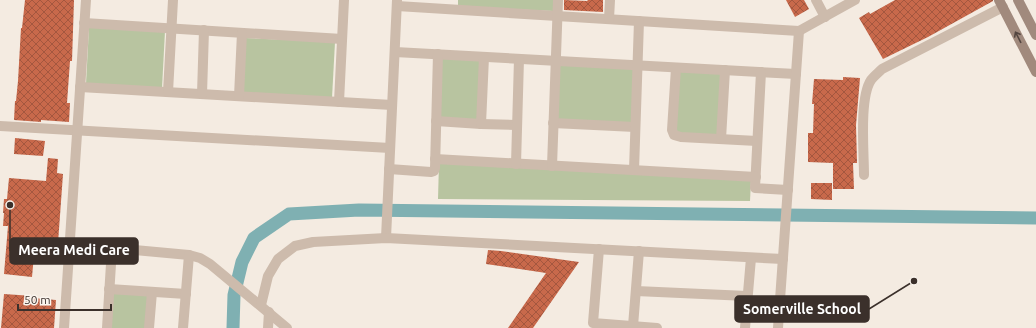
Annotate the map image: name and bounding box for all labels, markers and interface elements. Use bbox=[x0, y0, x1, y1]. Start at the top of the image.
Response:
one-way arrow bbox=[1014, 31, 1021, 43]
callout: Meera Medi Care bbox=[10, 238, 138, 264]
text: Meera Medi Care bbox=[18, 242, 130, 258]
scale bar bbox=[18, 286, 111, 312]
text: 50 m bbox=[24, 293, 51, 306]
callout: Somerville School bbox=[735, 296, 869, 322]
text: Somerville School bbox=[743, 301, 861, 317]

